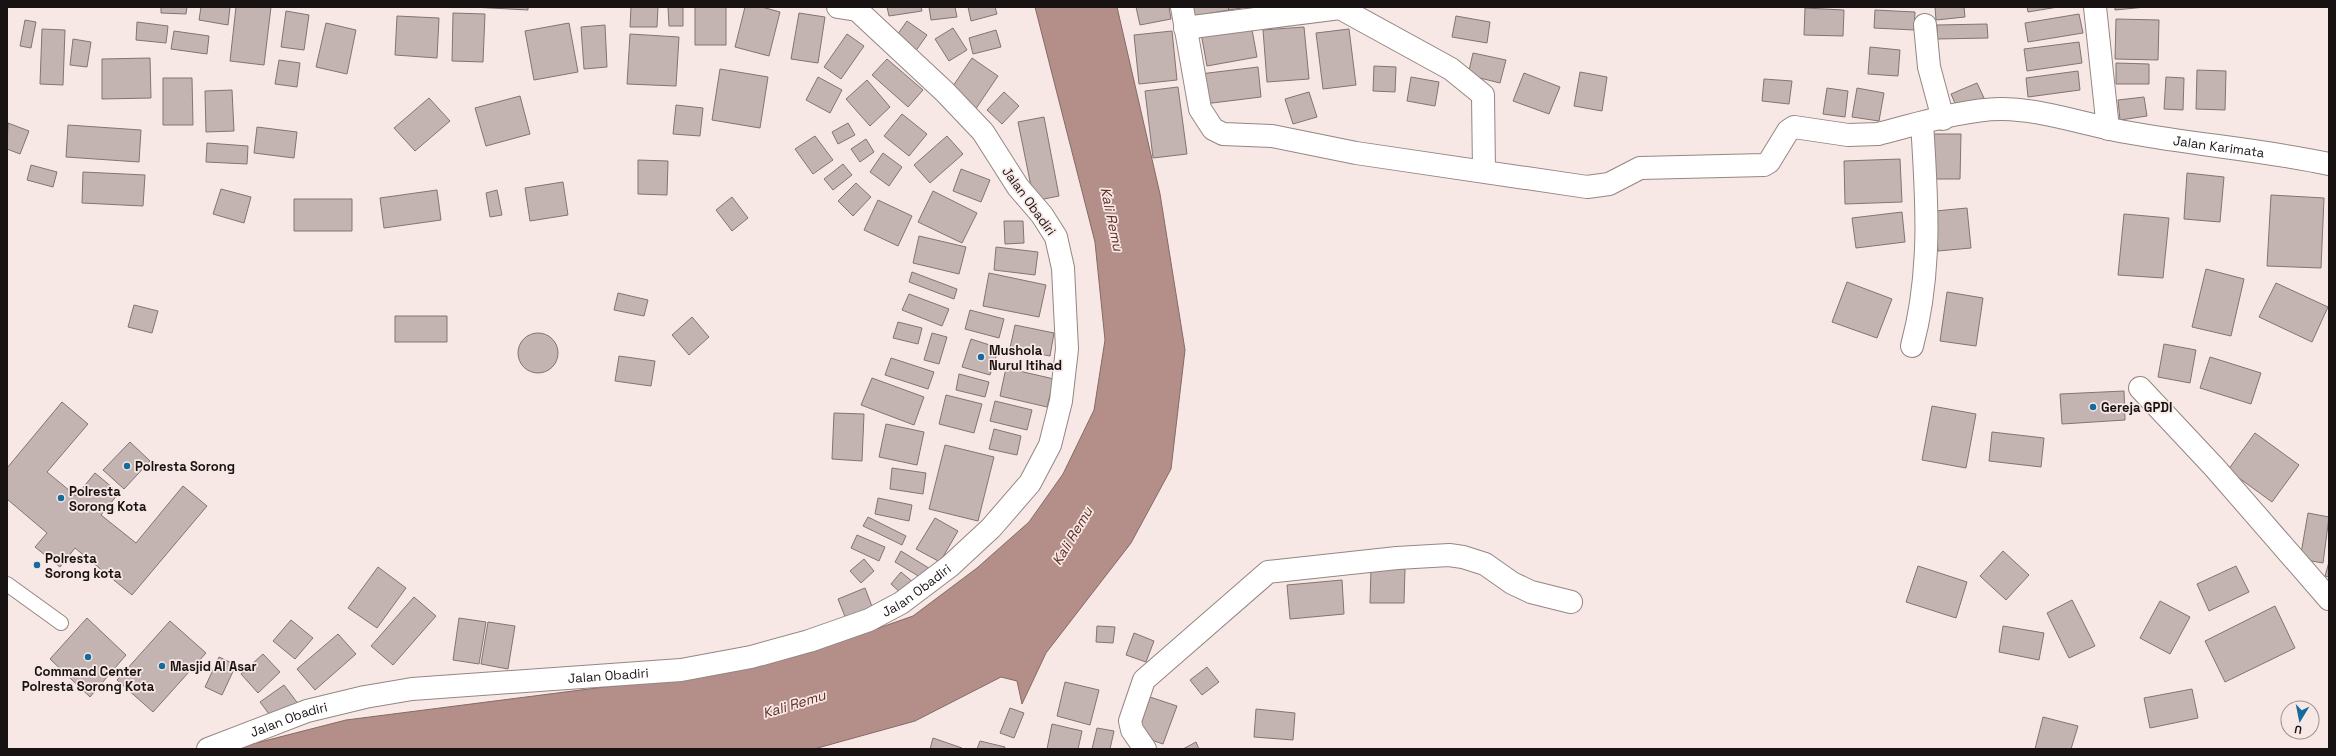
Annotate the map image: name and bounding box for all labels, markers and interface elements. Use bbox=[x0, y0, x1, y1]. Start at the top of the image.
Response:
street label: Jalan Karimata bbox=[2172, 131, 2266, 161]
street label: Jalan Obadiri bbox=[998, 163, 1060, 239]
water label: Kali Remu bbox=[1096, 185, 1128, 254]
place label: Mushola Nurul Itihad bbox=[989, 342, 1062, 374]
marker: Mushola Nurul Itihad bbox=[976, 352, 986, 362]
place label: Gereja GPDI bbox=[2101, 399, 2172, 416]
marker: Gereja GPDI bbox=[2088, 402, 2098, 412]
place label: Polresta Sorong bbox=[135, 458, 235, 475]
marker: Polresta Sorong bbox=[122, 461, 132, 471]
place label: Polresta Sorong Kota bbox=[69, 483, 147, 515]
marker: Polresta Sorong Kota bbox=[56, 493, 66, 503]
water label: Kali Remu bbox=[1048, 502, 1097, 568]
place label: Polresta Sorong kota bbox=[45, 550, 122, 582]
marker: Polresta Sorong kota bbox=[32, 560, 42, 570]
street label: Jalan Obadiri bbox=[879, 560, 954, 620]
marker: Command Center Polresta Sorong Kota bbox=[83, 652, 93, 662]
place label: Masjid Al Asar bbox=[170, 658, 257, 675]
marker: Masjid Al Asar bbox=[157, 661, 167, 671]
place label: Command Center Polresta Sorong Kota bbox=[22, 663, 155, 695]
street label: Jalan Obadiri bbox=[567, 664, 649, 686]
water label: Kali Remu bbox=[760, 686, 829, 722]
street label: Jalan Obadiri bbox=[247, 698, 329, 741]
north arrow bbox=[2280, 700, 2320, 740]
text: U bbox=[2293, 722, 2303, 737]

